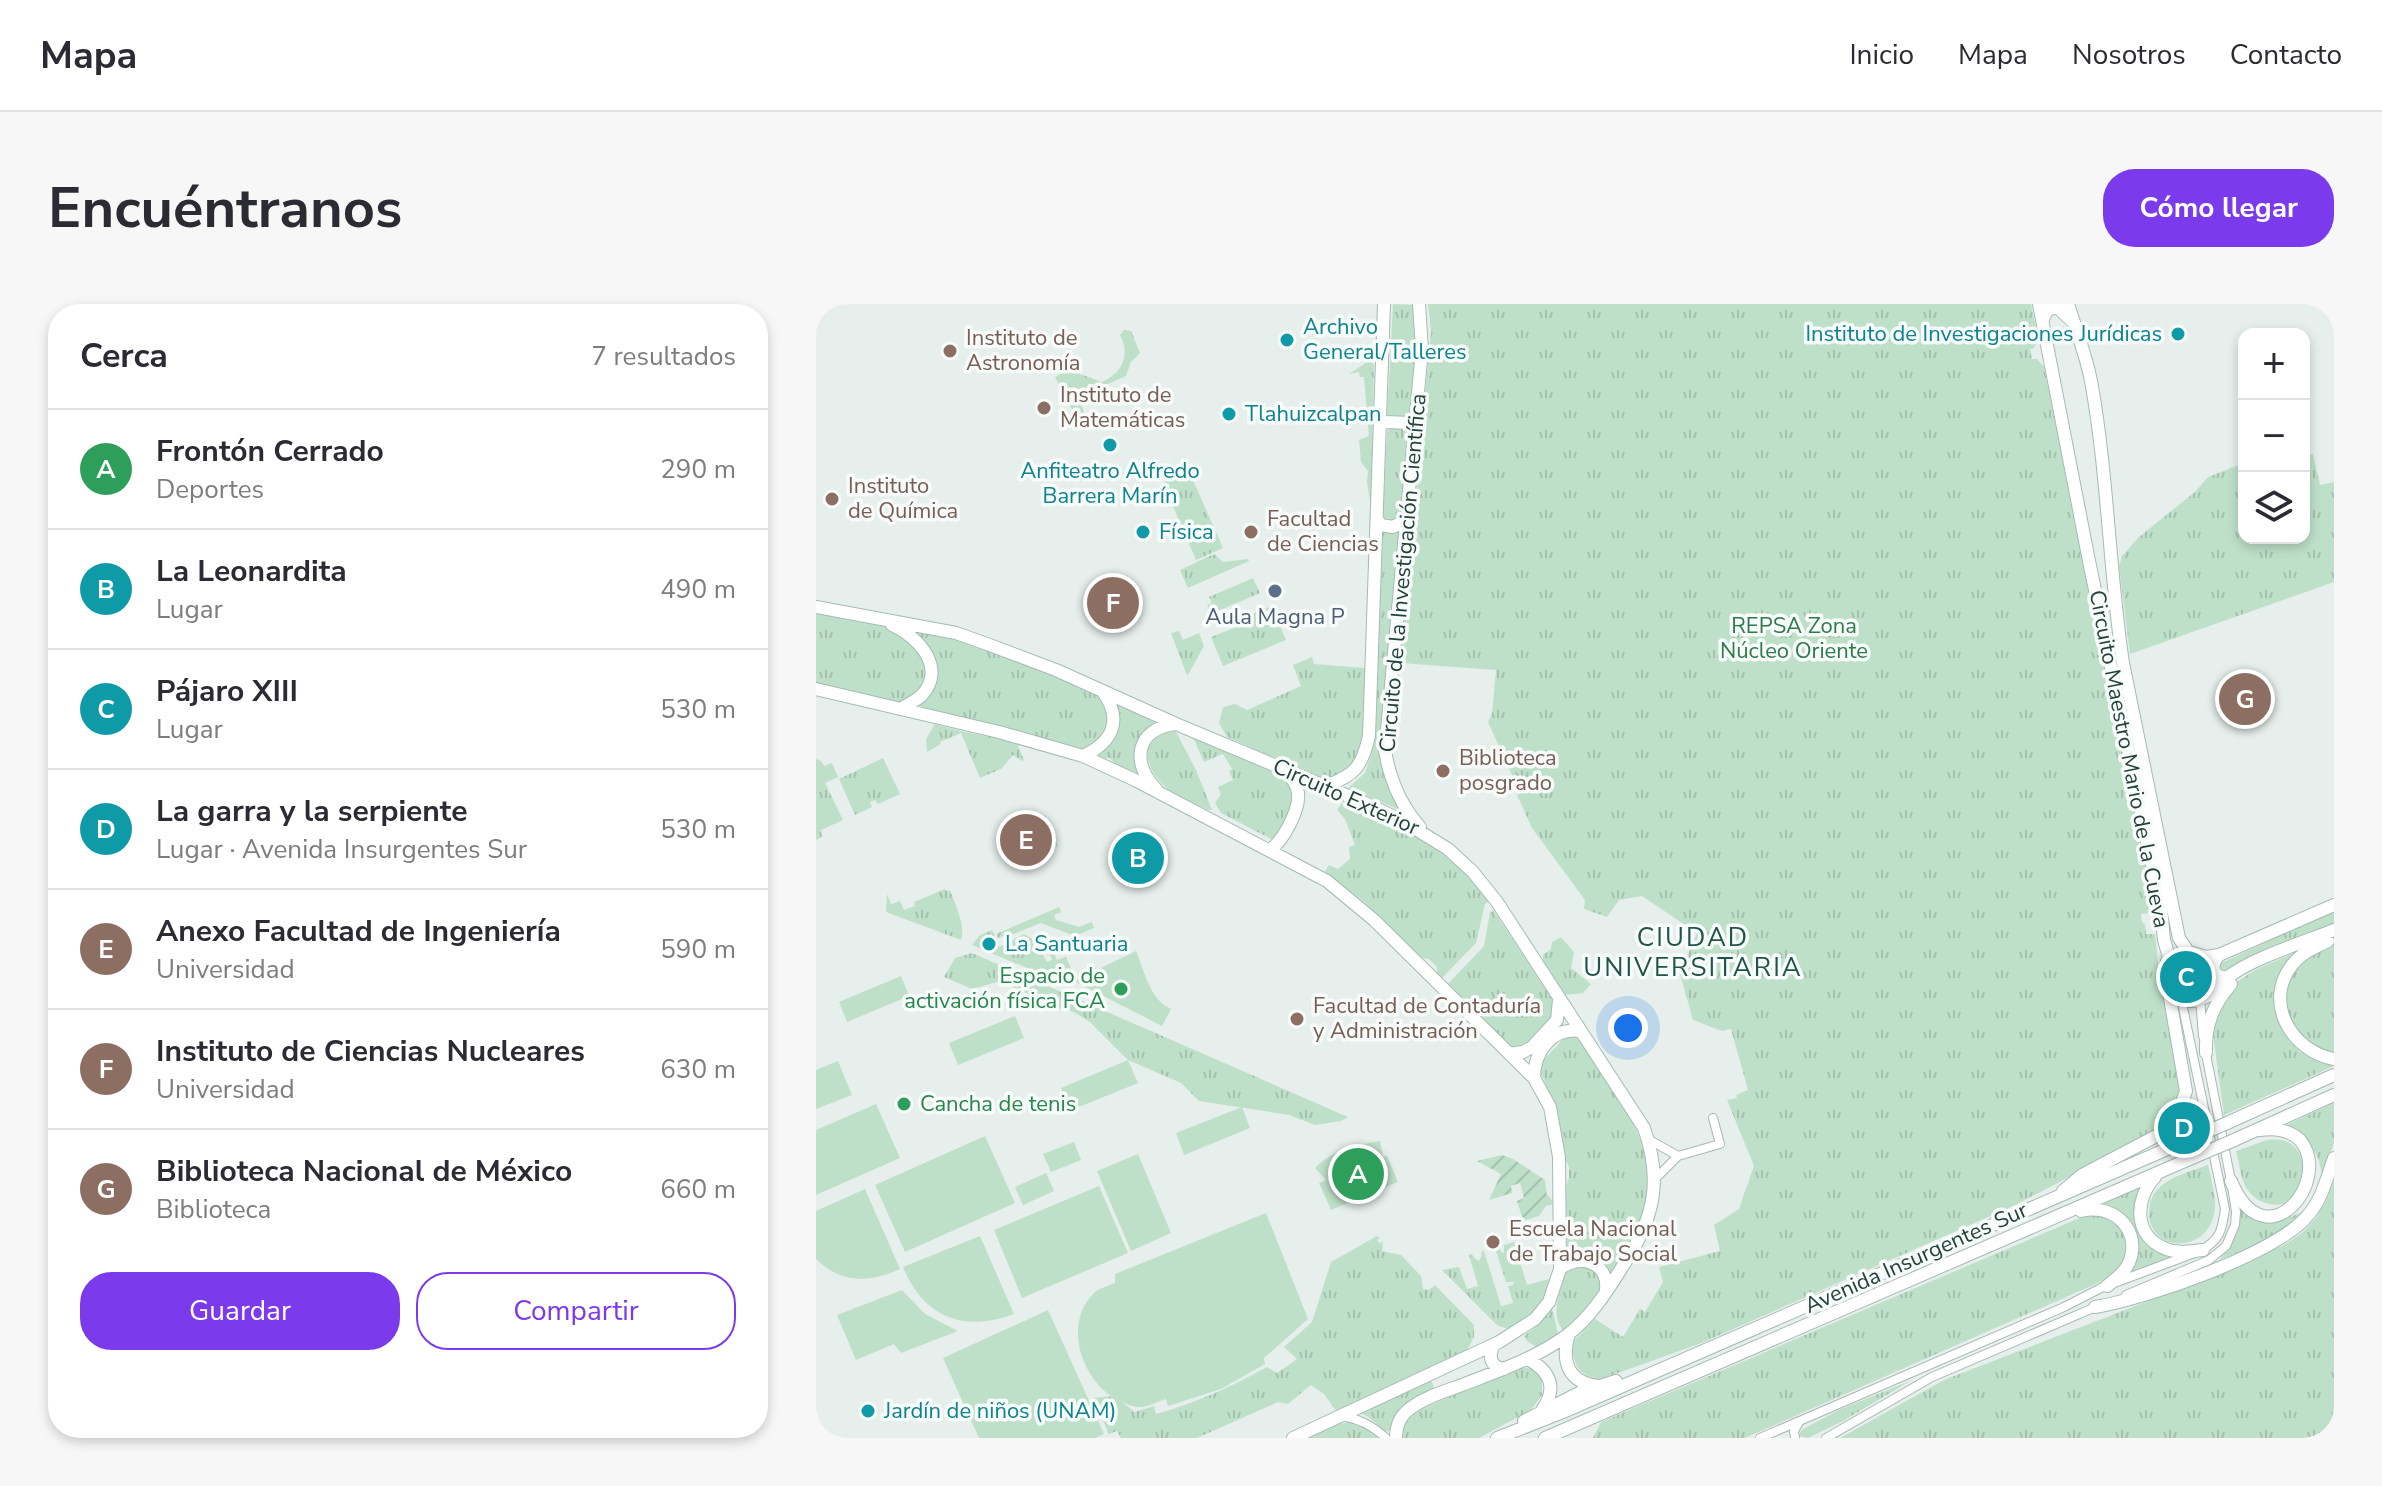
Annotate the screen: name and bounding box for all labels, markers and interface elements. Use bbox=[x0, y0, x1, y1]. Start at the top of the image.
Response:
text: Mapa bbox=[40, 30, 137, 81]
text: Inicio bbox=[1849, 36, 1914, 74]
text: Mapa bbox=[1958, 36, 2028, 74]
text: Nosotros bbox=[2072, 36, 2186, 74]
text: Contacto bbox=[2230, 36, 2342, 74]
button: Cómo llegar bbox=[2103, 169, 2334, 247]
text: Encuéntranos bbox=[48, 170, 402, 247]
place label: Archivo General/Talleres bbox=[1303, 312, 1467, 367]
place label: Instituto de Investigaciones Jurídicas bbox=[1805, 319, 2162, 349]
place label: Instituto de Astronomía bbox=[966, 323, 1080, 378]
marker: Instituto de Investigaciones Jurídicas bbox=[2169, 325, 2187, 343]
map controls bbox=[2238, 328, 2310, 544]
button: + bbox=[2238, 328, 2310, 400]
marker: Archivo General/Talleres bbox=[1278, 331, 1296, 349]
text: Cerca bbox=[80, 333, 168, 379]
text: 7 resultados bbox=[591, 339, 736, 374]
marker: Instituto de Astronomía bbox=[941, 342, 959, 360]
place label: Instituto de Matemáticas bbox=[1060, 380, 1185, 435]
street label: Circuito de la Investigación Científica bbox=[1372, 392, 1434, 754]
marker: Instituto de Matemáticas bbox=[1035, 399, 1053, 417]
place label: Tlahuizcalpan bbox=[1245, 399, 1382, 429]
button: − bbox=[2238, 400, 2310, 472]
marker: Tlahuizcalpan bbox=[1220, 405, 1238, 423]
text: Frontón Cerrado bbox=[156, 431, 384, 472]
marker: Anfiteatro Alfredo Barrera Marín bbox=[1101, 436, 1119, 454]
text: A bbox=[96, 452, 116, 487]
text: 290 m bbox=[660, 452, 736, 487]
place label: Anfiteatro Alfredo Barrera Marín bbox=[1020, 456, 1200, 511]
place label: Instituto de Química bbox=[848, 471, 958, 526]
text: Deportes bbox=[156, 472, 264, 507]
button: layers bbox=[2238, 472, 2310, 544]
marker: Instituto de Química bbox=[823, 490, 841, 508]
place label: Facultad de Ciencias bbox=[1267, 504, 1379, 559]
place label: Física bbox=[1159, 517, 1214, 547]
marker: Física bbox=[1134, 523, 1152, 541]
marker: Facultad de Ciencias bbox=[1242, 523, 1260, 541]
text: La Leonardita bbox=[156, 551, 347, 592]
text: B bbox=[97, 572, 115, 607]
text: 490 m bbox=[660, 572, 736, 607]
pin: F bbox=[1087, 573, 1139, 633]
marker: Aula Magna P bbox=[1266, 582, 1284, 600]
street label: Circuito Maestro Mario de la Cueva bbox=[2082, 588, 2176, 930]
text: Lugar bbox=[156, 592, 223, 627]
place label: Aula Magna P bbox=[1205, 602, 1345, 632]
park label: REPSA Zona Núcleo Oriente bbox=[1720, 611, 1868, 666]
pin: G bbox=[2219, 669, 2271, 729]
text: Pájaro XIII bbox=[156, 671, 298, 712]
text: C bbox=[97, 692, 115, 727]
text: 530 m bbox=[660, 692, 736, 727]
text: Lugar bbox=[156, 712, 223, 747]
place label: Biblioteca posgrado bbox=[1459, 743, 1557, 798]
street label: Circuito Exterior bbox=[1268, 751, 1424, 843]
marker: Biblioteca posgrado bbox=[1434, 762, 1452, 780]
text: La garra y la serpiente bbox=[156, 791, 468, 832]
pin: E bbox=[1000, 810, 1052, 870]
text: D bbox=[96, 812, 116, 847]
text: 530 m bbox=[660, 812, 736, 847]
pin: B bbox=[1112, 828, 1164, 888]
text: Lugar · Avenida Insurgentes Sur bbox=[156, 832, 527, 867]
text: Anexo Facultad de Ingeniería bbox=[156, 911, 561, 952]
district label: CIUDAD UNIVERSITARIA bbox=[1583, 920, 1803, 985]
place label: La Santuaria bbox=[1005, 929, 1128, 959]
text: E bbox=[98, 932, 114, 967]
text: 590 m bbox=[660, 932, 736, 967]
marker: La Santuaria bbox=[980, 935, 998, 953]
pin: C bbox=[2160, 947, 2212, 1007]
text: Universidad bbox=[156, 952, 295, 987]
place label: Espacio de activación física FCA bbox=[904, 961, 1105, 1016]
marker: Espacio de activación física FCA bbox=[1112, 980, 1130, 998]
place label: Facultad de Contaduría y Administración bbox=[1313, 991, 1541, 1046]
your location bbox=[1608, 1008, 1648, 1048]
marker: Facultad de Contaduría y Administración bbox=[1288, 1010, 1306, 1028]
text: Instituto de Ciencias Nucleares bbox=[156, 1031, 585, 1072]
text: F bbox=[99, 1052, 113, 1087]
text: 630 m bbox=[660, 1052, 736, 1087]
text: Universidad bbox=[156, 1072, 295, 1107]
place label: Cancha de tenis bbox=[920, 1089, 1076, 1119]
marker: Cancha de tenis bbox=[895, 1095, 913, 1113]
pin: D bbox=[2158, 1098, 2210, 1158]
pin: A bbox=[1332, 1144, 1384, 1204]
text: Biblioteca Nacional de México bbox=[156, 1151, 572, 1192]
text: G bbox=[96, 1172, 116, 1207]
text: 660 m bbox=[660, 1172, 736, 1207]
text: Biblioteca bbox=[156, 1192, 271, 1227]
street label: Avenida Insurgentes Sur bbox=[1800, 1195, 2032, 1321]
place label: Escuela Nacional de Trabajo Social bbox=[1509, 1214, 1677, 1269]
marker: Escuela Nacional de Trabajo Social bbox=[1484, 1233, 1502, 1251]
button: Guardar bbox=[80, 1272, 400, 1350]
button: Compartir bbox=[416, 1272, 736, 1350]
place label: Jardín de niños (UNAM) bbox=[883, 1396, 1116, 1426]
marker: Jardín de niños (UNAM) bbox=[859, 1402, 877, 1420]

